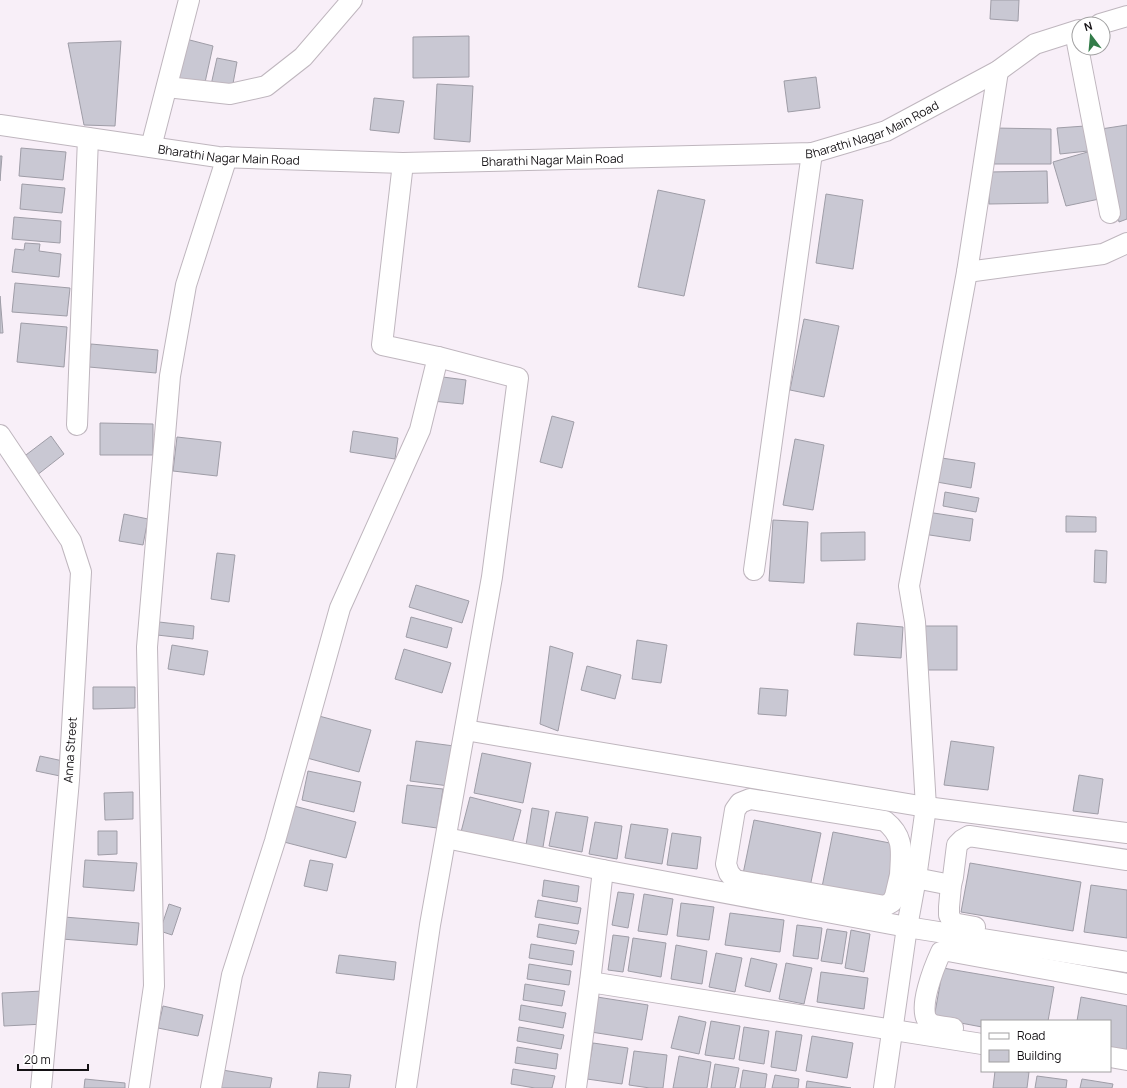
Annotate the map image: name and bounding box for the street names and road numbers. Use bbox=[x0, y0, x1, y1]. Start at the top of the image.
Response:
street label: Bharathi Nagar Main Road bbox=[805, 96, 941, 162]
street label: Bharathi Nagar Main Road bbox=[157, 140, 300, 168]
street label: Bharathi Nagar Main Road bbox=[481, 149, 624, 170]
street label: Anna Street bbox=[59, 716, 81, 784]

